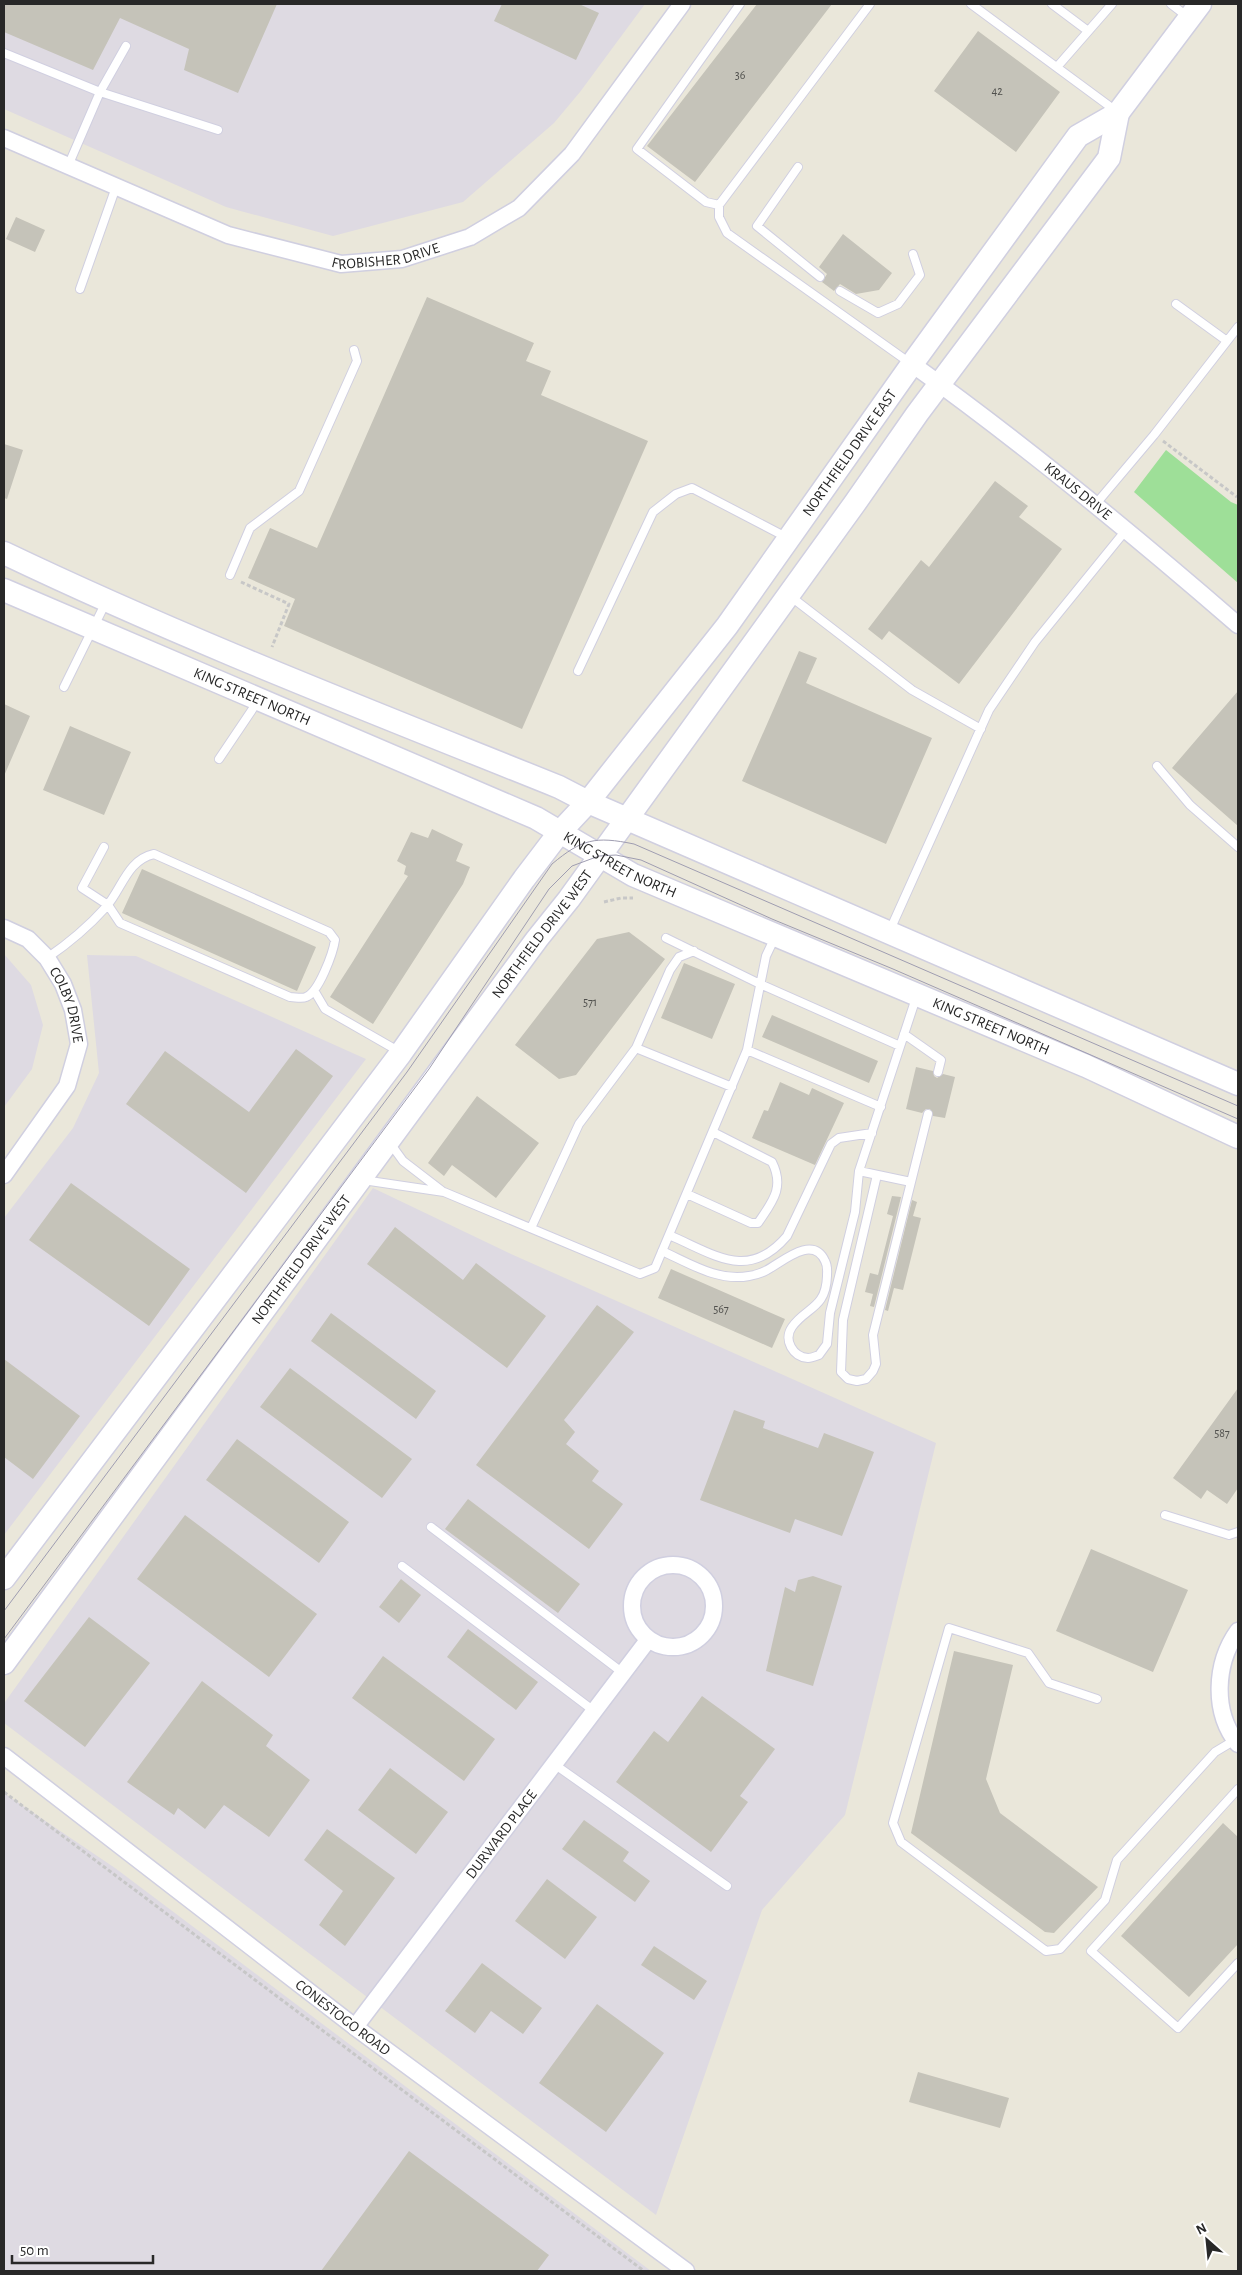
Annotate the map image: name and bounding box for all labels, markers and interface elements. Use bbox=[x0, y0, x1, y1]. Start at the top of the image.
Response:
house number: 36 bbox=[735, 69, 746, 81]
house number: 42 bbox=[991, 85, 1003, 97]
street label: FROBISHER DRIVE bbox=[330, 240, 441, 272]
street label: NORTHFIELD DRIVE EAST bbox=[800, 386, 900, 519]
street label: KRAUS DRIVE bbox=[1042, 460, 1114, 522]
street label: KING STREET NORTH bbox=[192, 665, 313, 728]
street label: KING STREET NORTH bbox=[561, 828, 679, 900]
street label: NORTHFIELD DRIVE WEST bbox=[489, 867, 595, 1001]
street label: COLBY DRIVE bbox=[47, 964, 86, 1044]
street label: KING STREET NORTH bbox=[930, 995, 1052, 1057]
house number: 571 bbox=[583, 996, 597, 1008]
street label: NORTHFIELD DRIVE WEST bbox=[249, 1192, 354, 1327]
house number: 567 bbox=[713, 1303, 729, 1315]
house number: 587 bbox=[1214, 1427, 1230, 1439]
street label: DURWARD PLACE bbox=[463, 1787, 539, 1881]
street label: CONESTOGO ROAD bbox=[293, 1977, 393, 2058]
north arrow bbox=[1182, 2215, 1232, 2265]
text: N bbox=[1194, 2221, 1209, 2238]
scale bar bbox=[12, 2232, 154, 2264]
text: 50 m bbox=[20, 2243, 49, 2258]

